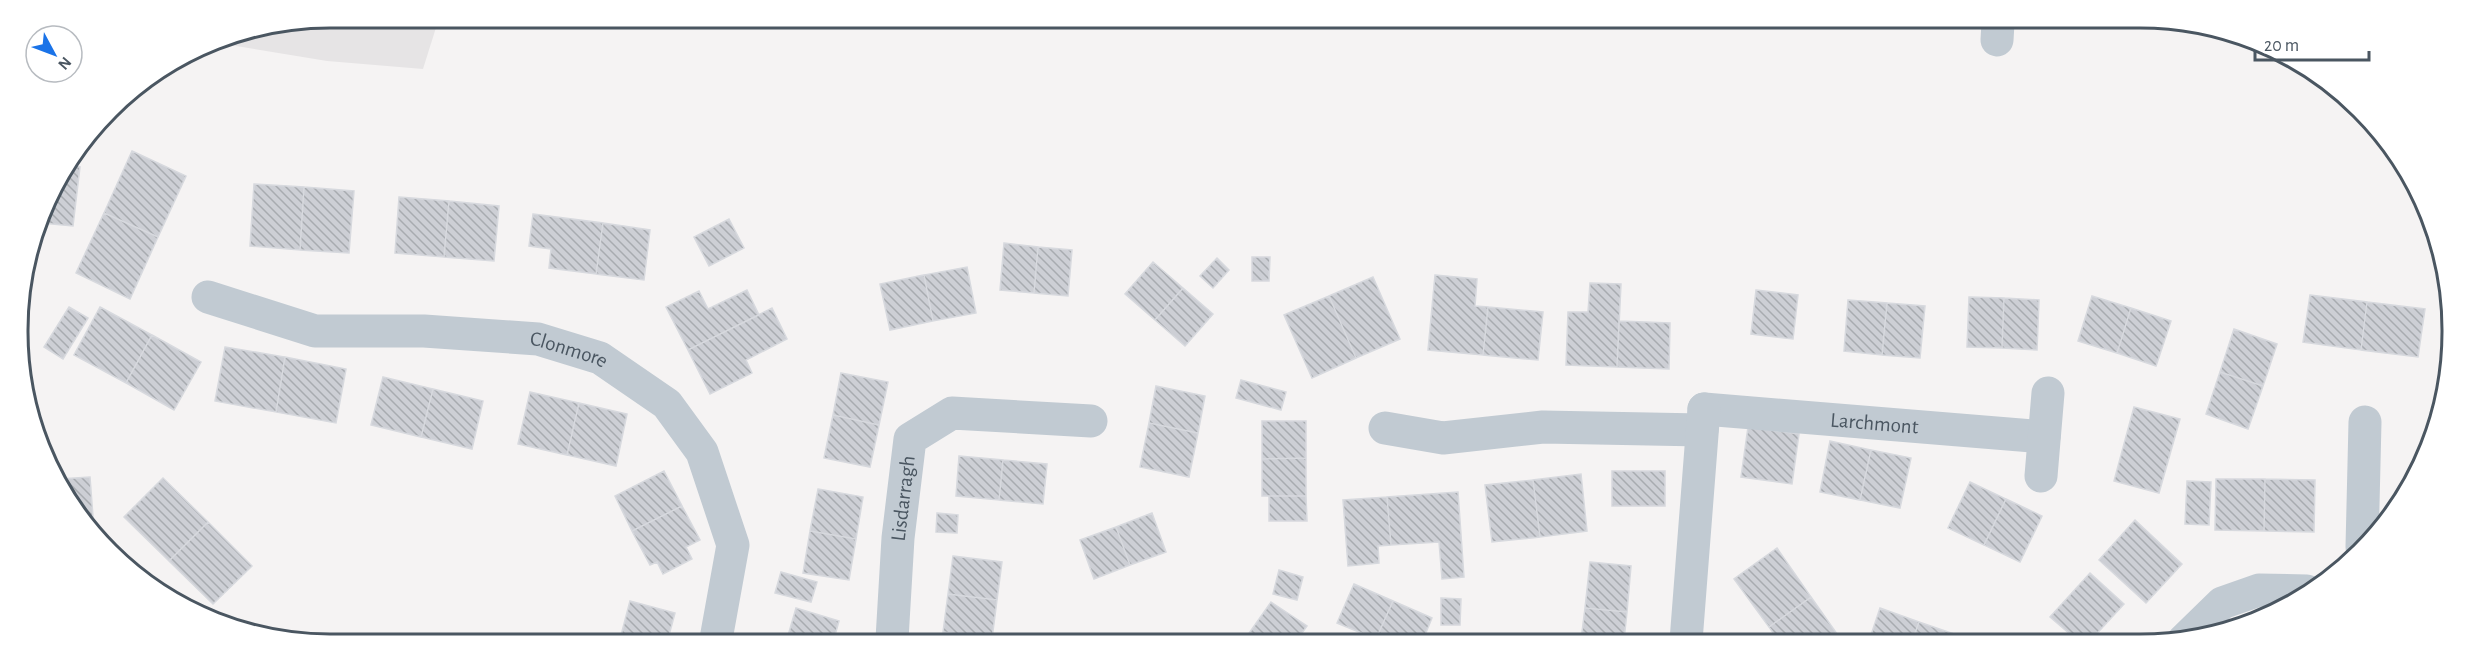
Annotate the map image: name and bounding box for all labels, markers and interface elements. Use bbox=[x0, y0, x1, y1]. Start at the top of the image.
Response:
north arrow bbox=[24, 24, 84, 84]
scale bar bbox=[2255, 24, 2369, 62]
text: 20 m bbox=[2264, 37, 2299, 55]
text: N bbox=[55, 54, 74, 73]
street label: Clonmore bbox=[530, 328, 612, 371]
street label: Larchmont bbox=[1830, 409, 1920, 437]
street label: Lisdarragh bbox=[887, 454, 918, 543]

